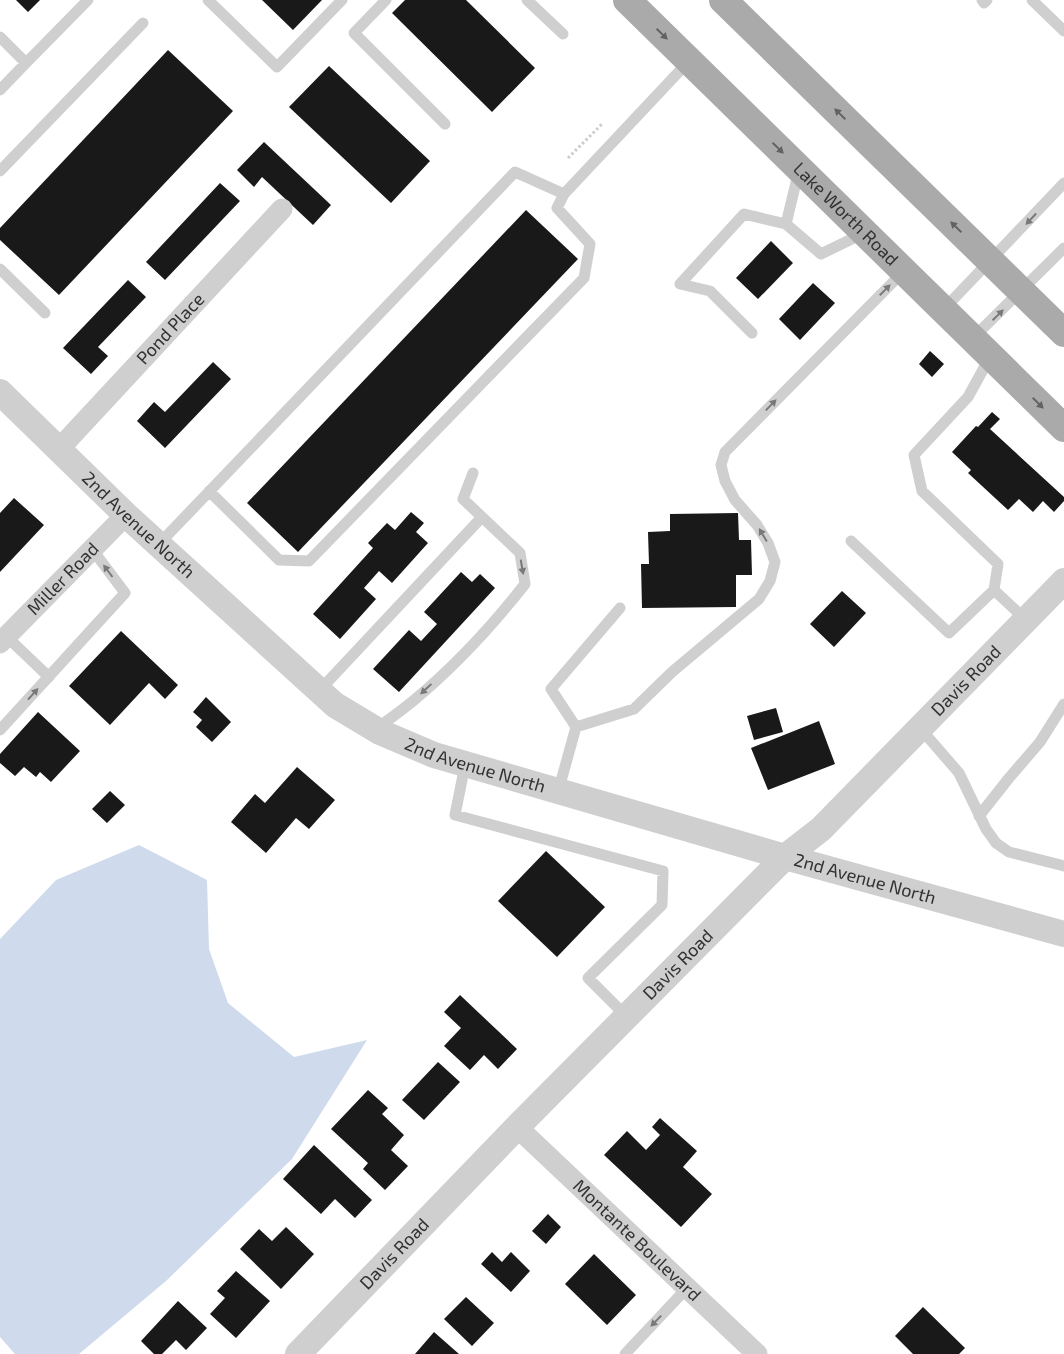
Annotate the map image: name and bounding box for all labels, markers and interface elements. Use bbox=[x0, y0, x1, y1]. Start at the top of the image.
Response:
one-way arrow bbox=[655, 28, 667, 40]
one-way arrow bbox=[834, 108, 846, 120]
one-way arrow bbox=[772, 142, 784, 154]
street label: Lake Worth Road bbox=[789, 157, 904, 270]
one-way arrow bbox=[1025, 212, 1037, 224]
one-way arrow bbox=[950, 221, 962, 233]
one-way arrow bbox=[879, 284, 891, 296]
street label: Pond Place bbox=[131, 288, 209, 369]
one-way arrow bbox=[991, 309, 1003, 321]
one-way arrow bbox=[1032, 397, 1044, 409]
one-way arrow bbox=[765, 400, 777, 412]
street label: 2nd Avenue North bbox=[78, 466, 200, 582]
one-way arrow bbox=[759, 529, 768, 542]
street label: Miller Road bbox=[22, 537, 103, 619]
one-way arrow bbox=[519, 559, 527, 575]
one-way arrow bbox=[103, 565, 114, 578]
street label: Davis Road bbox=[926, 640, 1005, 720]
one-way arrow bbox=[420, 683, 432, 695]
one-way arrow bbox=[27, 689, 39, 701]
street label: 2nd Avenue North bbox=[402, 732, 548, 797]
street label: 2nd Avenue North bbox=[792, 848, 939, 908]
street label: Davis Road bbox=[638, 924, 717, 1004]
street label: Montante Boulevard bbox=[569, 1174, 706, 1305]
street label: Davis Road bbox=[354, 1213, 433, 1293]
one-way arrow bbox=[650, 1315, 662, 1327]

